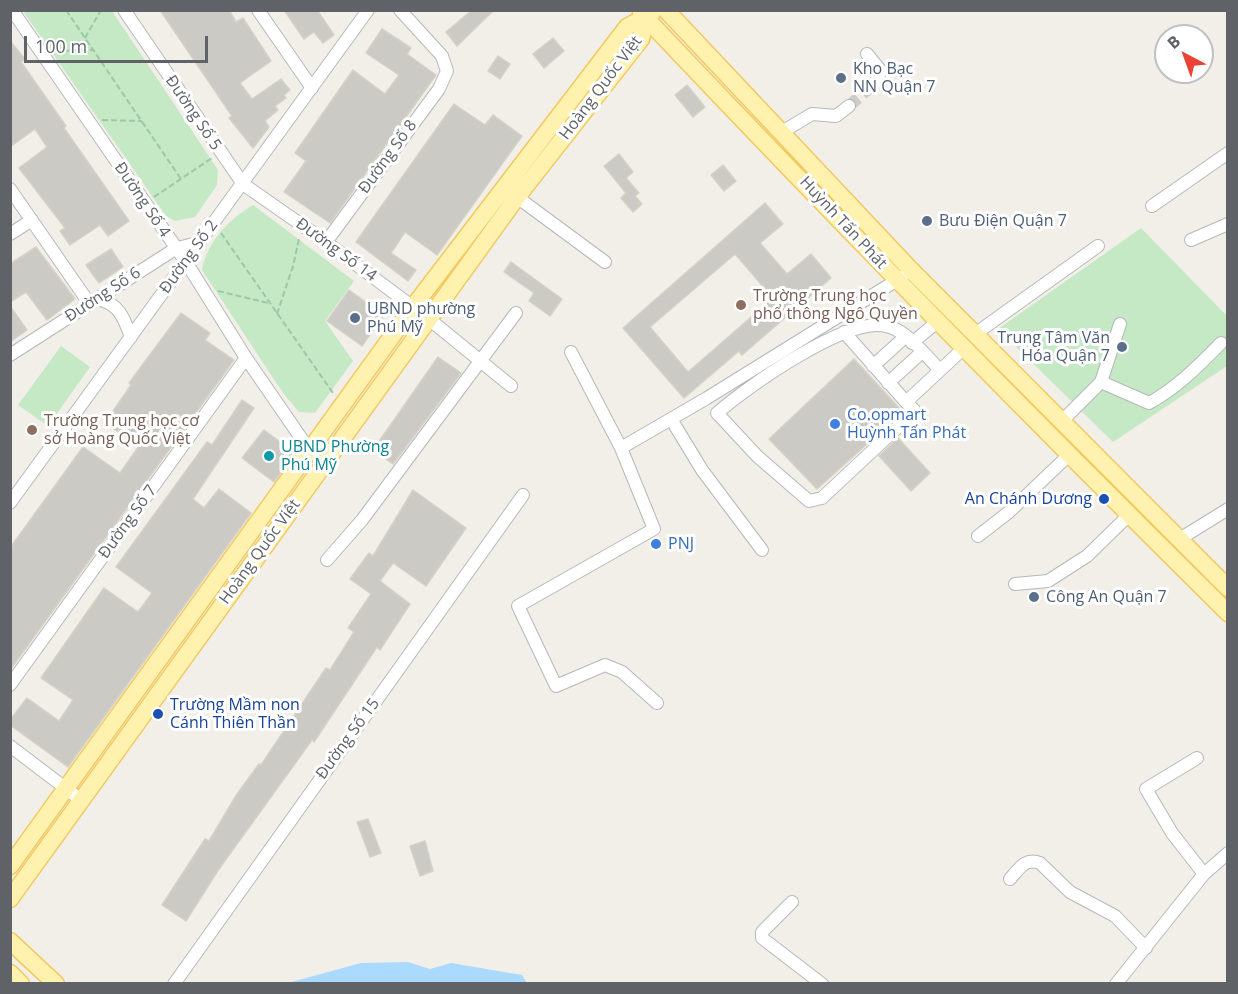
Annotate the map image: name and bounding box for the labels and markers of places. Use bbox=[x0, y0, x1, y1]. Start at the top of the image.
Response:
place label: Kho Bạc NN Quận 7 bbox=[853, 59, 936, 97]
marker: Kho Bạc NN Quận 7 bbox=[834, 71, 848, 85]
place label: Bưu Điện Quận 7 bbox=[939, 211, 1067, 231]
marker: Bưu Điện Quận 7 bbox=[920, 214, 934, 228]
place label: Trường Trung học phổ thông Ngô Quyền bbox=[753, 286, 918, 324]
marker: Trường Trung học phổ thông Ngô Quyền bbox=[734, 298, 748, 312]
place label: UBND phường Phú Mỹ bbox=[367, 299, 475, 337]
marker: UBND phường Phú Mỹ bbox=[348, 311, 362, 325]
place label: Trung Tâm Văn Hóa Quận 7 bbox=[997, 328, 1110, 366]
marker: Trung Tâm Văn Hóa Quận 7 bbox=[1115, 340, 1129, 354]
place label: Co.opmart Huỳnh Tấn Phát bbox=[847, 405, 966, 443]
place label: Trường Trung học cơ sở Hoàng Quốc Việt bbox=[44, 411, 199, 449]
marker: Co.opmart Huỳnh Tấn Phát bbox=[828, 417, 842, 431]
marker: Trường Trung học cơ sở Hoàng Quốc Việt bbox=[25, 423, 39, 437]
place label: UBND Phường Phú Mỹ bbox=[281, 437, 389, 475]
marker: UBND Phường Phú Mỹ bbox=[262, 449, 276, 463]
place label: An Chánh Dương bbox=[965, 489, 1092, 509]
marker: An Chánh Dương bbox=[1097, 492, 1111, 506]
place label: PNJ bbox=[668, 534, 694, 554]
marker: PNJ bbox=[649, 537, 663, 551]
place label: Công An Quận 7 bbox=[1046, 587, 1167, 607]
marker: Công An Quận 7 bbox=[1027, 590, 1041, 604]
place label: Trường Mầm non Cánh Thiên Thần bbox=[170, 695, 300, 733]
marker: Trường Mầm non Cánh Thiên Thần bbox=[151, 707, 165, 721]

